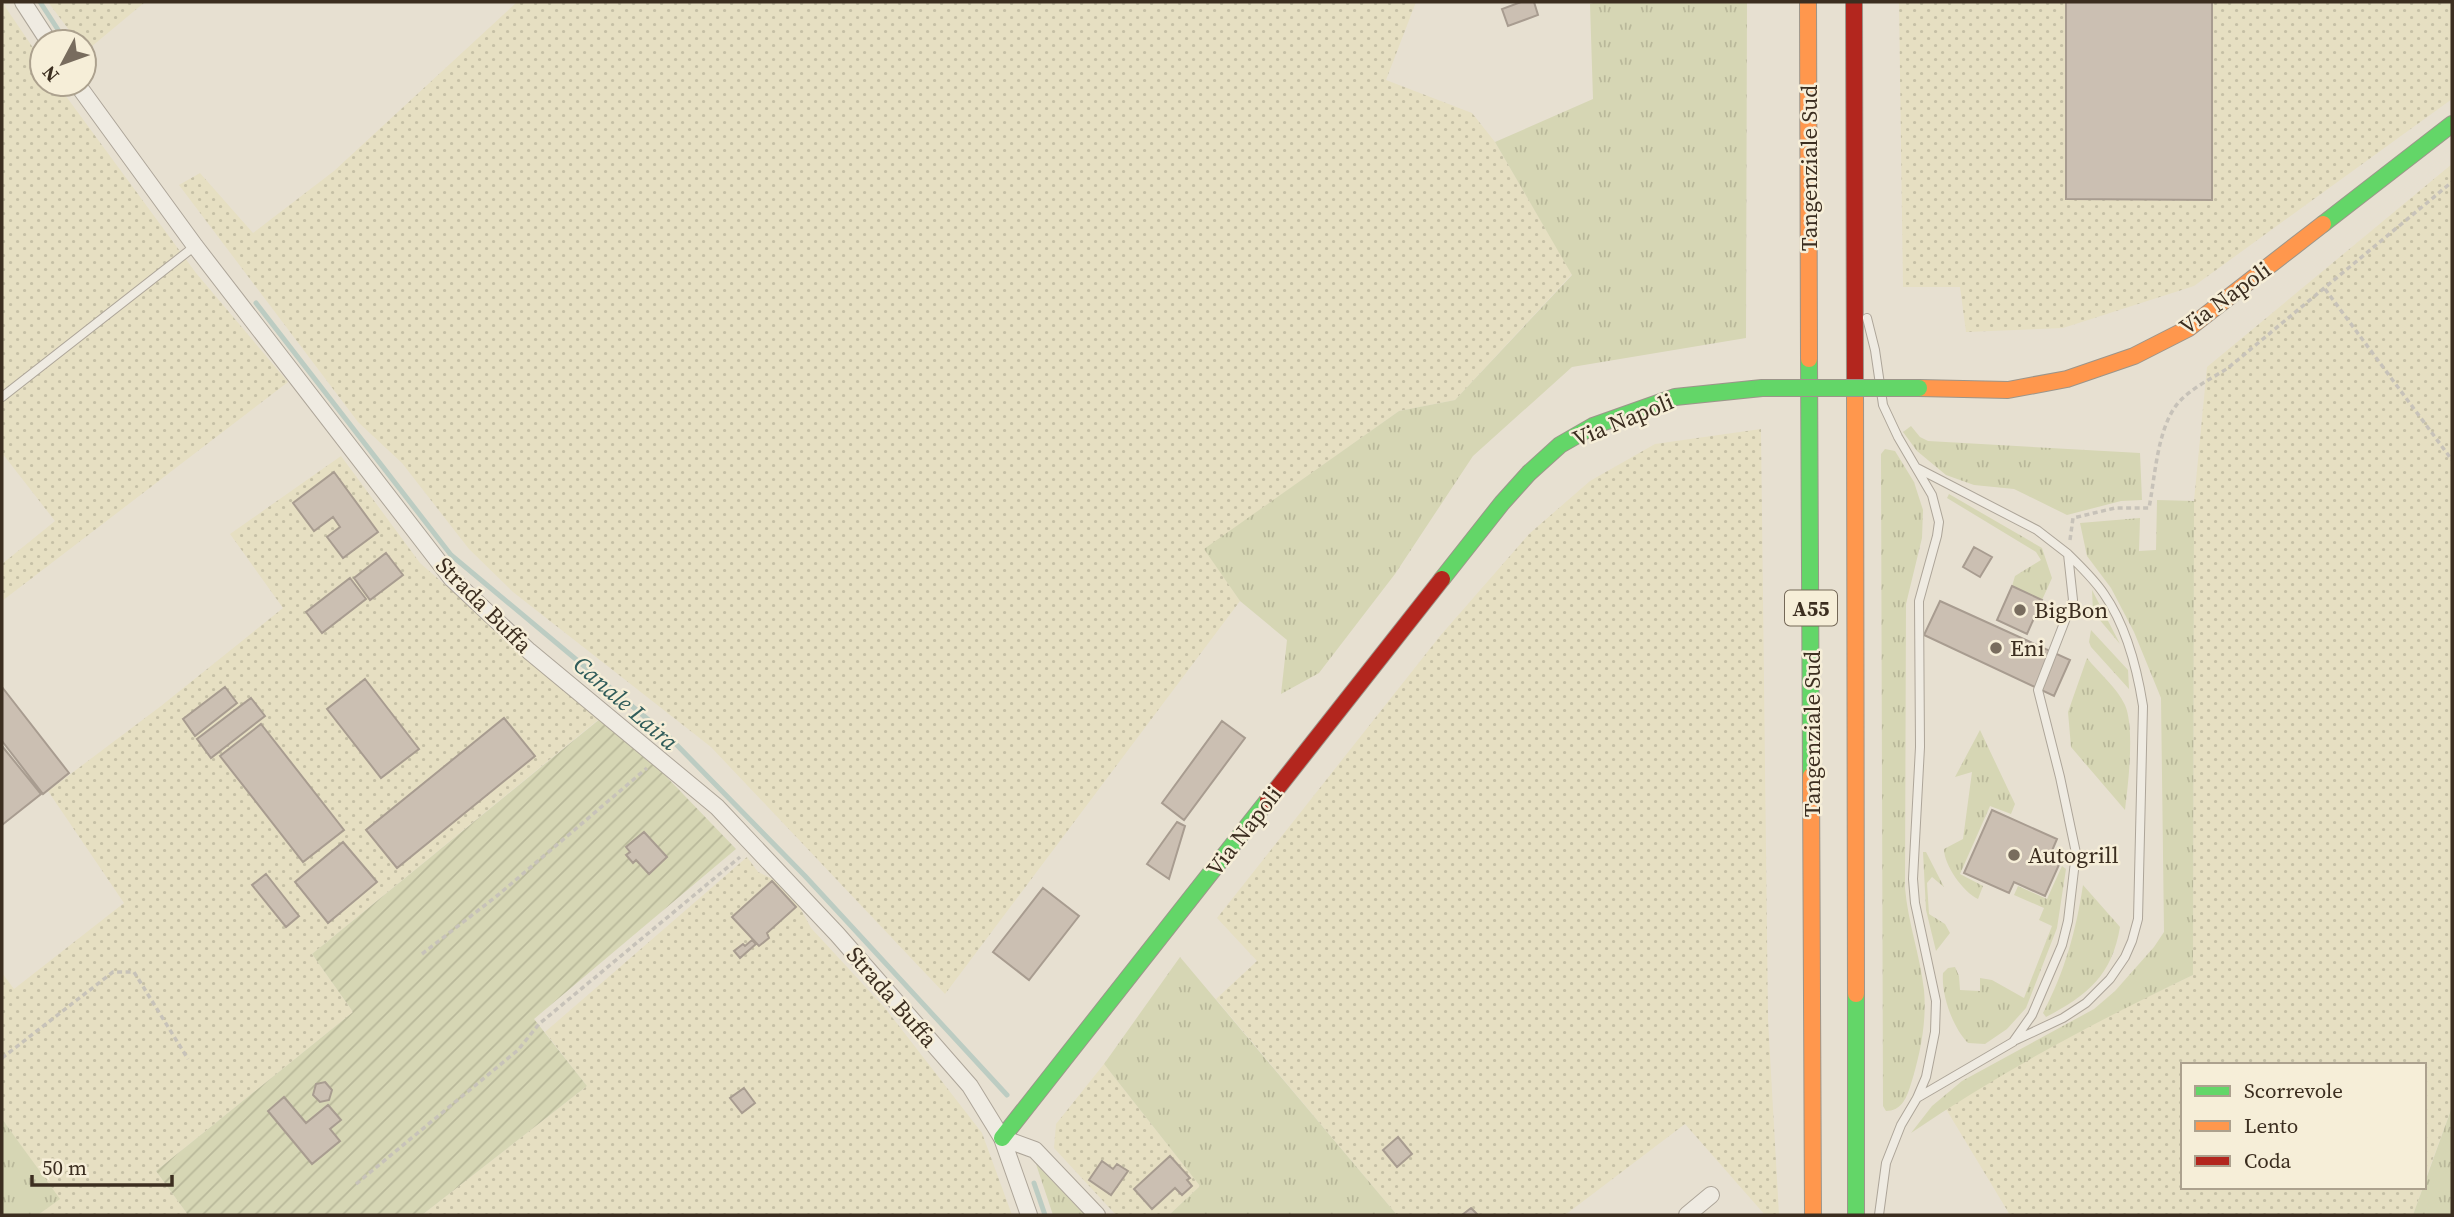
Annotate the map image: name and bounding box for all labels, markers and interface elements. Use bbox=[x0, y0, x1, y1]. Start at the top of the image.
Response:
north arrow bbox=[28, 28, 98, 98]
text: N bbox=[36, 60, 65, 88]
street label: Tangenziale Sud bbox=[1793, 85, 1825, 251]
street label: Via Napoli bbox=[2173, 254, 2277, 342]
street label: Via Napoli bbox=[1568, 385, 1678, 455]
street label: Strada Buffa bbox=[429, 550, 539, 660]
road number: A55 bbox=[1785, 590, 1837, 626]
place label: BigBon bbox=[2034, 594, 2108, 626]
marker: BigBon bbox=[2012, 602, 2028, 618]
place label: Eni bbox=[2010, 632, 2045, 664]
marker: Eni bbox=[1988, 640, 2004, 656]
water label: Canale Laira bbox=[566, 648, 686, 758]
street label: Tangenziale Sud bbox=[1796, 651, 1828, 817]
street label: Via Napoli bbox=[1199, 779, 1289, 883]
place label: Autogrill bbox=[2028, 839, 2119, 871]
marker: Autogrill bbox=[2006, 847, 2022, 863]
street label: Strada Buffa bbox=[839, 940, 945, 1055]
legend bbox=[2181, 1063, 2426, 1189]
text: Scorrevole bbox=[2244, 1076, 2343, 1105]
text: Lento bbox=[2244, 1111, 2298, 1140]
scale bar bbox=[32, 1144, 172, 1188]
text: Coda bbox=[2244, 1146, 2291, 1175]
text: 50 m bbox=[42, 1153, 87, 1182]

